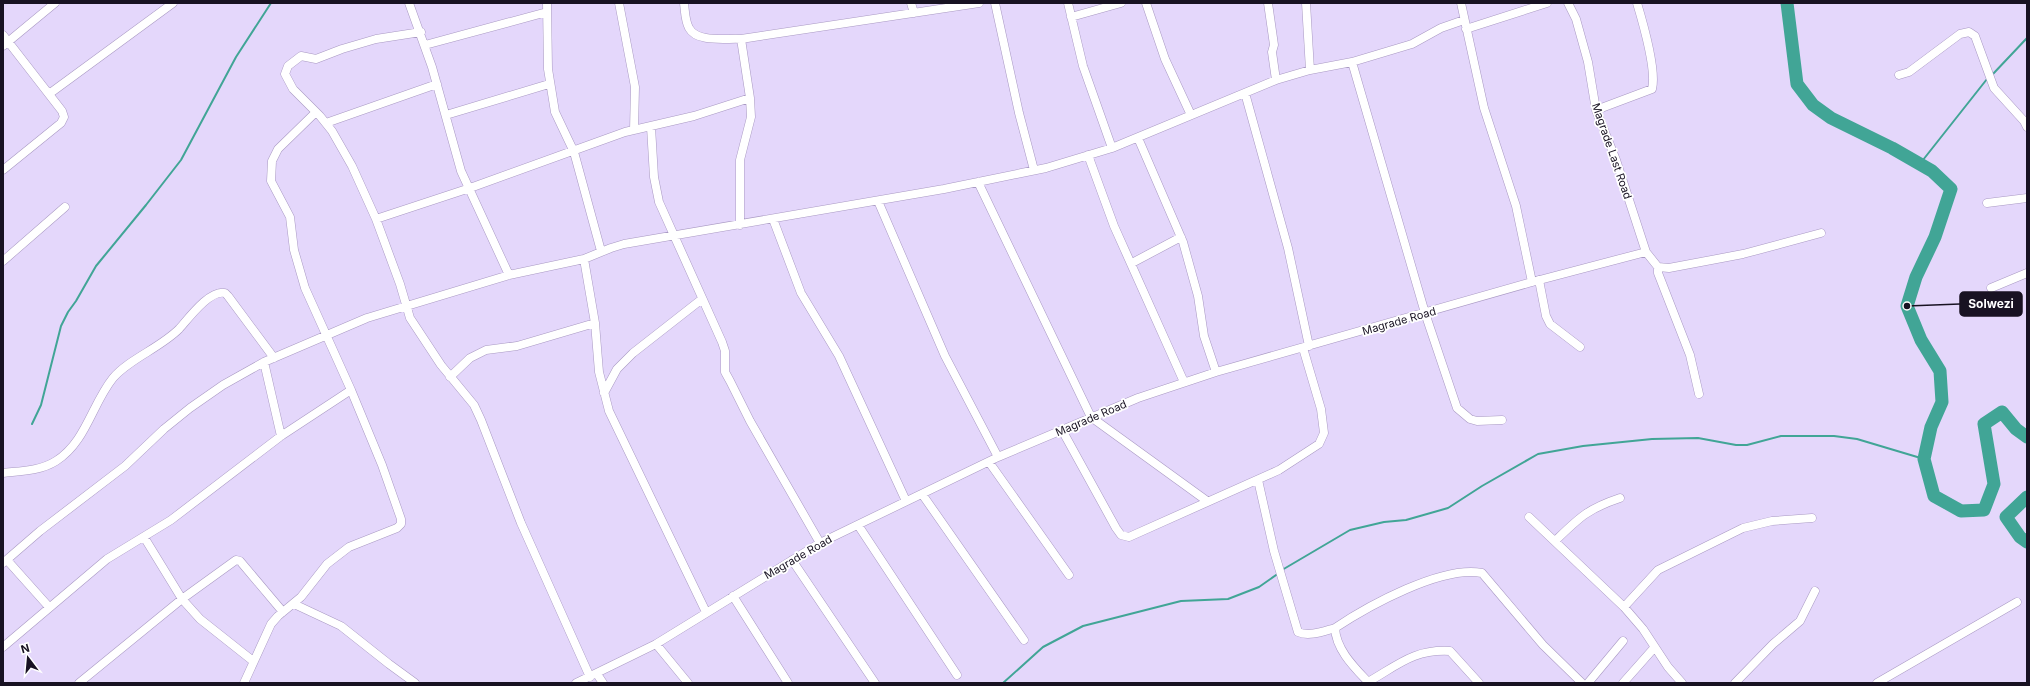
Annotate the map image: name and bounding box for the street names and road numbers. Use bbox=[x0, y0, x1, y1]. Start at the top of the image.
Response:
street label: Magrade Last Road bbox=[1589, 101, 1635, 201]
street label: Magrade Road bbox=[1361, 304, 1437, 338]
street label: Magrade Road bbox=[1053, 397, 1129, 439]
street label: Magrade Road bbox=[762, 532, 834, 582]

